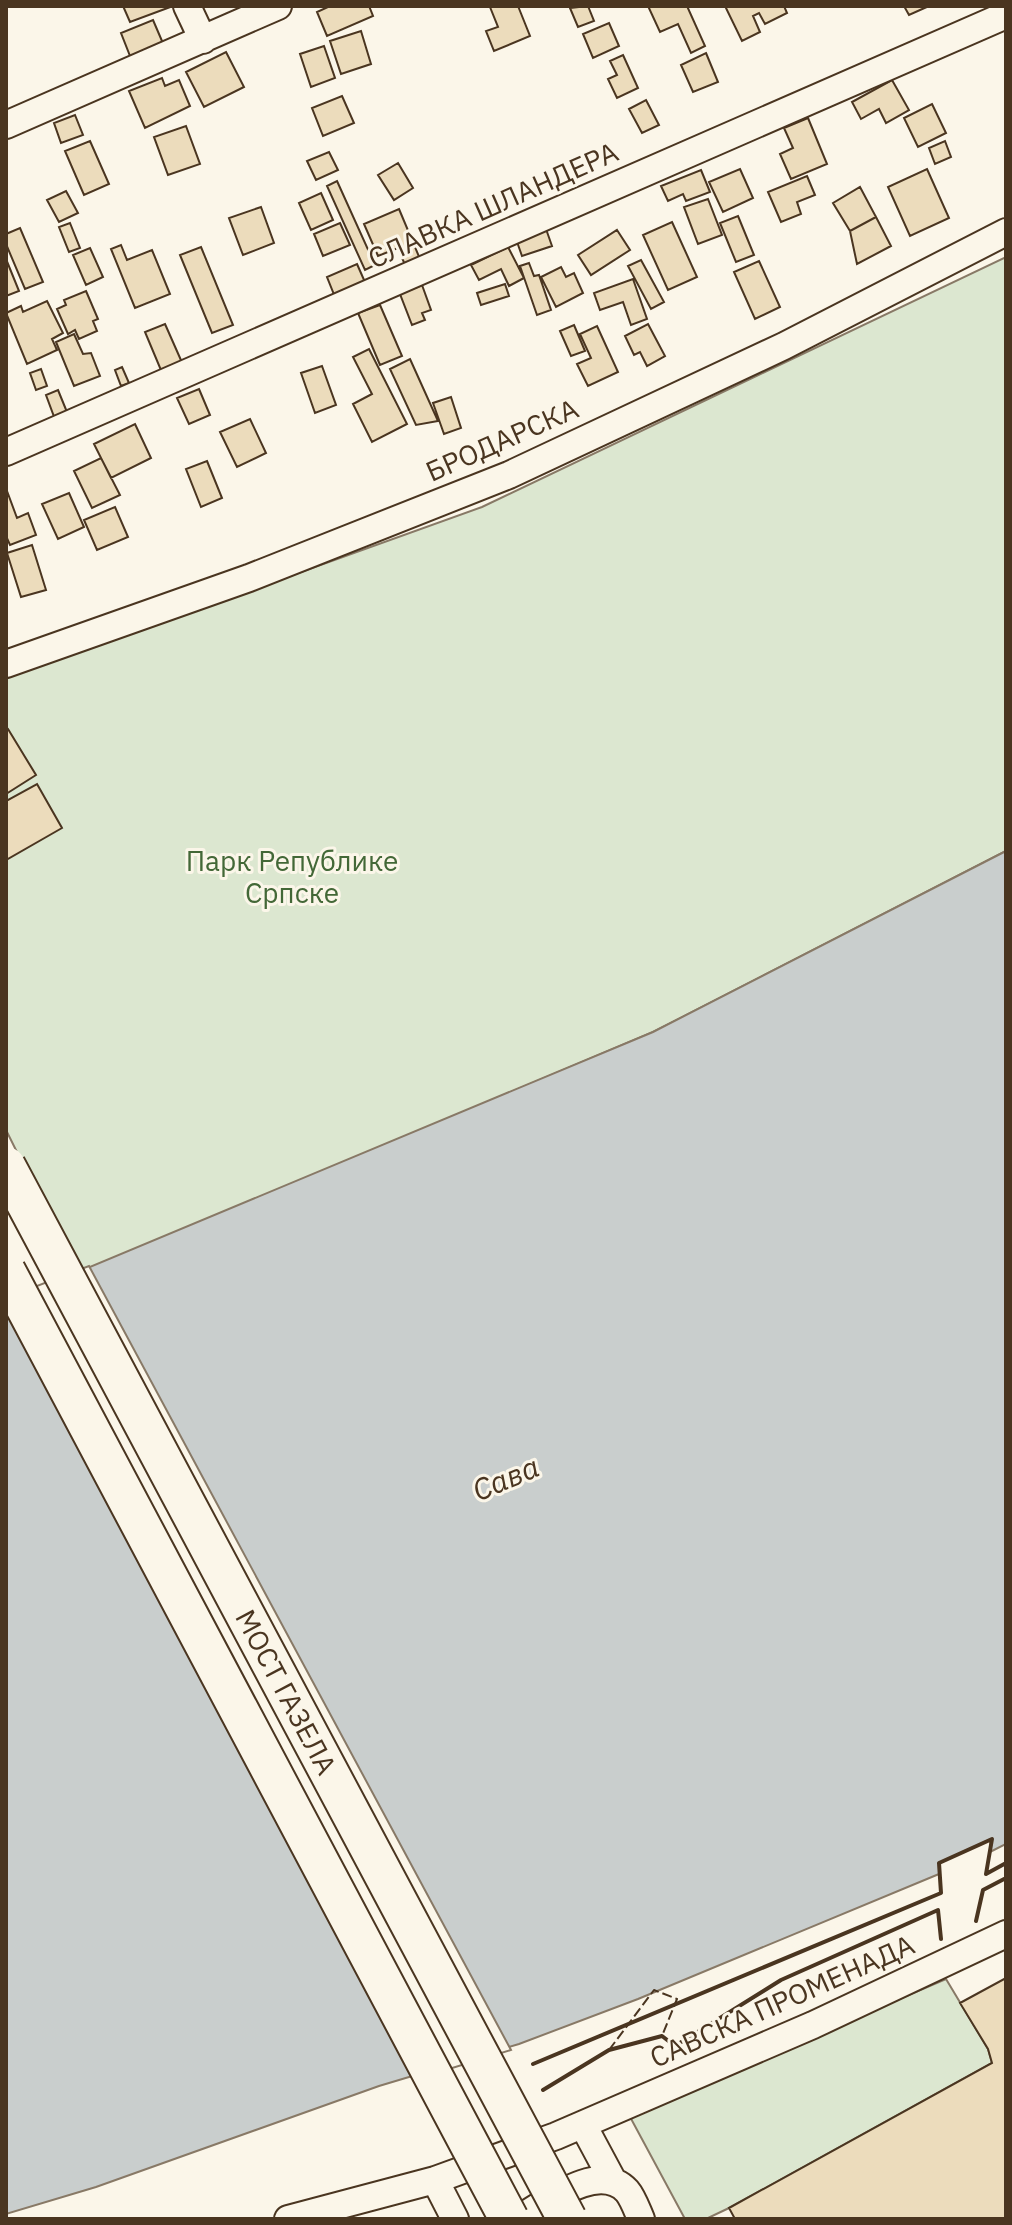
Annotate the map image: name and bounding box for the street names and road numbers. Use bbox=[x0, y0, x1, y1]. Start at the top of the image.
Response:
street label: СЛАВКА ШЛАНДЕРА bbox=[362, 133, 624, 276]
street label: БРОДАРСКА bbox=[420, 389, 584, 490]
street label: МОСТ ГАЗЕЛА bbox=[227, 1603, 346, 1781]
street label: САВСКА ПРОМЕНАДА bbox=[644, 1925, 920, 2076]

